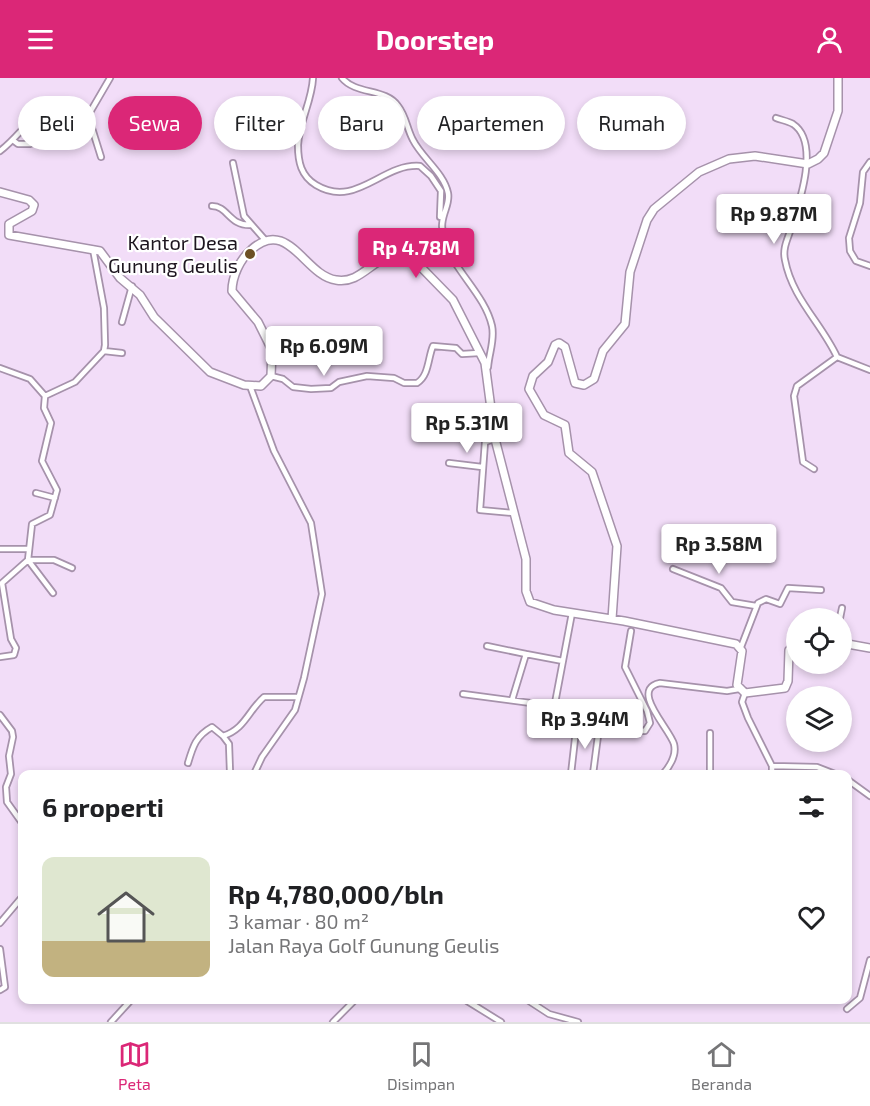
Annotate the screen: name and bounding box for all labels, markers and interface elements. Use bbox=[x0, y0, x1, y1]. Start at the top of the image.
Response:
icon: menu bbox=[24, 23, 57, 56]
text: Doorstep bbox=[376, 23, 494, 55]
icon: person bbox=[813, 23, 846, 56]
chip: Beli bbox=[18, 96, 96, 150]
chip: Sewa bbox=[108, 96, 202, 150]
chip: Filter bbox=[214, 96, 306, 150]
chip: Baru bbox=[318, 96, 405, 150]
chip: Apartemen bbox=[417, 96, 565, 150]
chip: Rumah bbox=[577, 96, 686, 150]
pin: Rp 9.87M bbox=[712, 194, 836, 245]
text: Rp 9.87M bbox=[730, 201, 818, 225]
pin: Rp 4.78M bbox=[354, 228, 478, 279]
place label: Kantor Desa Gunung Geulis bbox=[108, 230, 238, 277]
text: Rp 4.78M bbox=[372, 235, 460, 259]
marker: Kantor Desa Gunung Geulis bbox=[243, 247, 257, 261]
pin: Rp 6.09M bbox=[262, 326, 386, 377]
text: Rp 6.09M bbox=[280, 333, 368, 357]
pin: Rp 5.31M bbox=[405, 403, 529, 454]
text: Rp 5.31M bbox=[425, 410, 509, 434]
pin: Rp 3.58M bbox=[657, 524, 781, 575]
text: Rp 3.58M bbox=[675, 531, 763, 555]
map controls bbox=[786, 608, 852, 752]
button: locate bbox=[786, 608, 852, 674]
button: layers bbox=[786, 686, 852, 752]
pin: Rp 3.94M bbox=[523, 699, 647, 750]
text: Rp 3.94M bbox=[541, 706, 629, 730]
icon: filters bbox=[795, 790, 828, 823]
text: 6 properti bbox=[42, 791, 164, 822]
text: Rp 4,780,000/bln bbox=[228, 878, 444, 909]
icon: home bbox=[90, 881, 162, 953]
icon: heart bbox=[795, 901, 828, 934]
text: 3 kamar · 80 m² bbox=[228, 909, 369, 933]
text: Jalan Raya Golf Gunung Geulis bbox=[228, 933, 499, 957]
tab: Peta bbox=[118, 1038, 151, 1093]
tab: Disimpan bbox=[387, 1038, 455, 1093]
tab: Beranda bbox=[691, 1038, 752, 1093]

